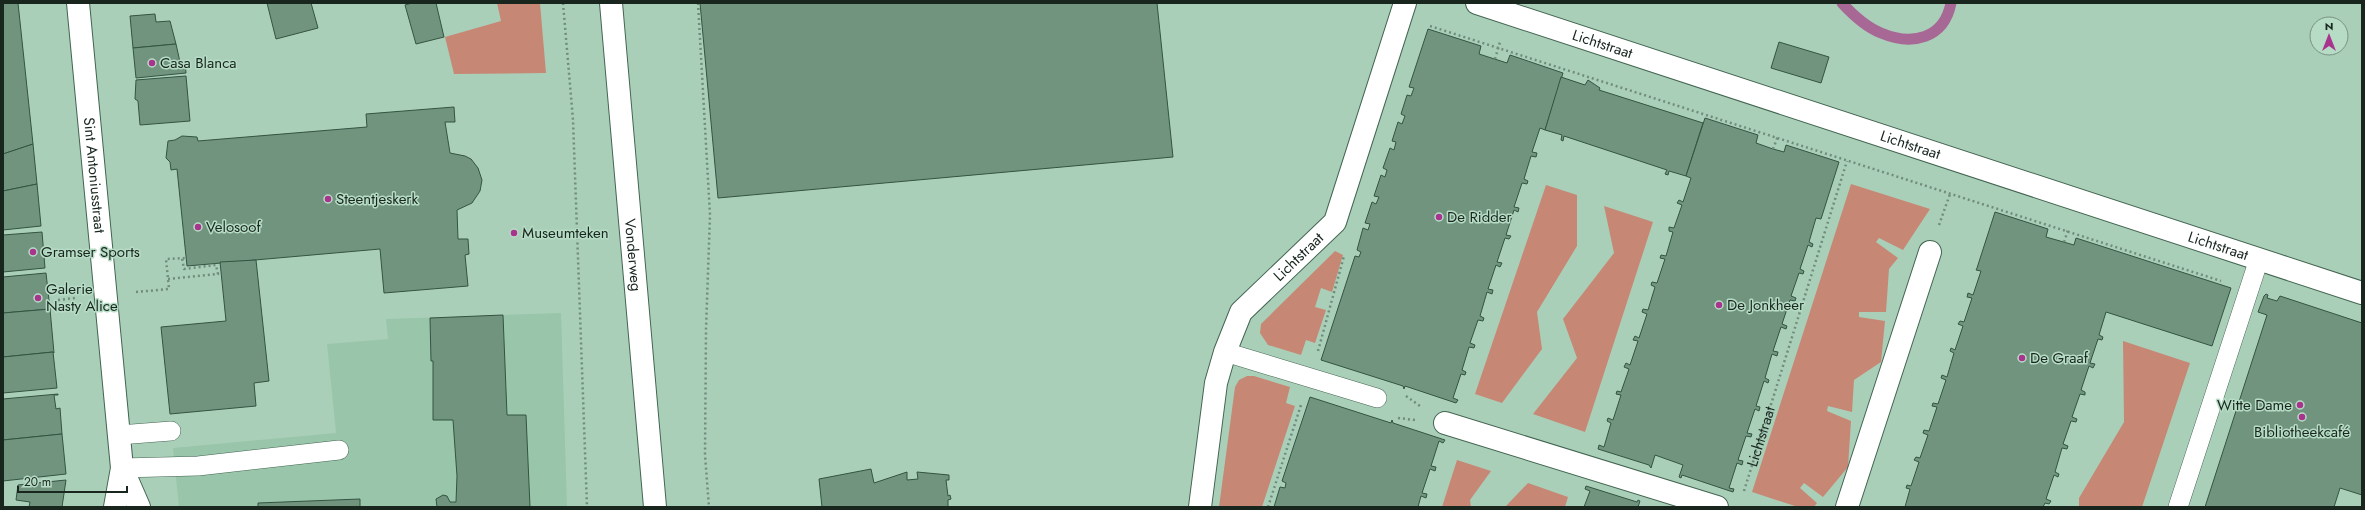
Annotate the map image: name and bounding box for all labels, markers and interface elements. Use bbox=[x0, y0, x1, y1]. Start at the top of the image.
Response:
north arrow bbox=[2309, 16, 2349, 56]
text: N bbox=[2325, 18, 2333, 34]
street label: Lichtstraat bbox=[1569, 24, 1636, 64]
place label: Casa Blanca bbox=[160, 52, 237, 74]
marker: Casa Blanca bbox=[147, 58, 157, 68]
street label: Sint Antoniusstraat bbox=[78, 116, 111, 235]
street label: Lichtstraat bbox=[1877, 125, 1944, 165]
place label: Steentjeskerk bbox=[336, 188, 419, 210]
marker: Steentjeskerk bbox=[323, 194, 333, 204]
place label: De Ridder bbox=[1447, 206, 1513, 228]
marker: De Ridder bbox=[1434, 212, 1444, 222]
place label: Velosoof bbox=[206, 216, 261, 238]
street label: Vonderweg bbox=[619, 218, 647, 292]
marker: Velosoof bbox=[193, 222, 203, 232]
place label: Museumteken bbox=[522, 222, 609, 244]
street label: Lichtstraat bbox=[2185, 226, 2252, 266]
street label: Lichtstraat bbox=[1268, 227, 1329, 286]
marker: Museumteken bbox=[509, 228, 519, 238]
place label: Gramser Sports bbox=[41, 241, 140, 263]
marker: Gramser Sports bbox=[28, 247, 38, 257]
place label: Galerie Nasty Alice bbox=[46, 278, 118, 317]
marker: Galerie Nasty Alice bbox=[33, 293, 43, 303]
place label: De Jonkheer bbox=[1727, 294, 1805, 316]
marker: De Jonkheer bbox=[1714, 300, 1724, 310]
place label: De Graaf bbox=[2030, 347, 2089, 369]
marker: De Graaf bbox=[2017, 353, 2027, 363]
place label: Witte Dame bbox=[2217, 394, 2292, 416]
marker: Witte Dame bbox=[2295, 400, 2305, 410]
street label: Lichtstraat bbox=[1741, 403, 1781, 470]
marker: Bibliotheekcafé bbox=[2297, 412, 2307, 422]
place label: Bibliotheekcafé bbox=[2254, 421, 2350, 443]
scale bar bbox=[18, 468, 127, 494]
text: 20 m bbox=[24, 473, 51, 491]

